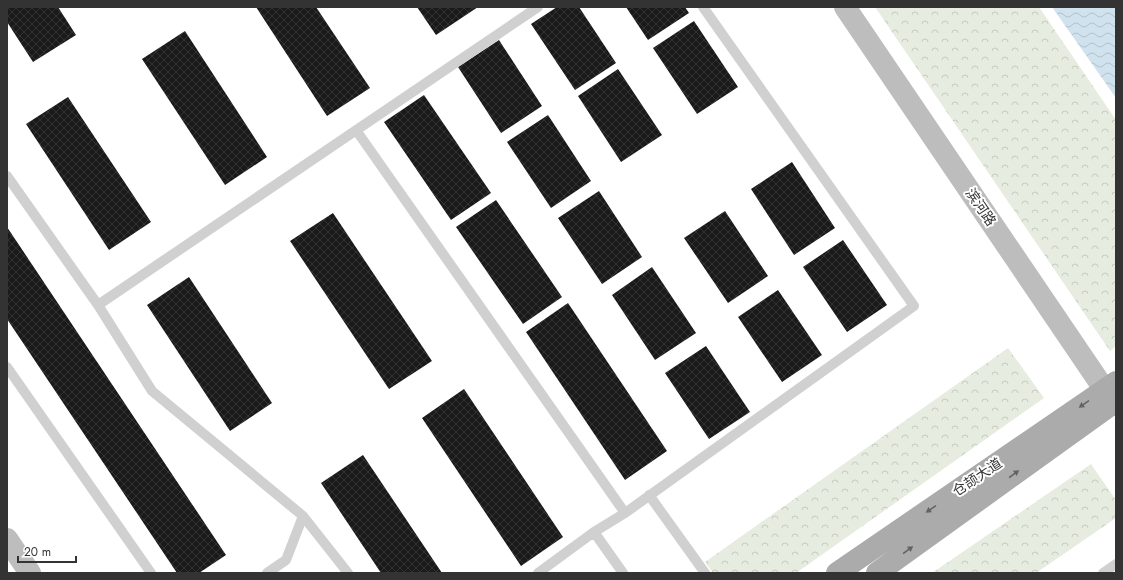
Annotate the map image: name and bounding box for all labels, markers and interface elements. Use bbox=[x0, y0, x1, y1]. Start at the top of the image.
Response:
street label: 滨河路 bbox=[961, 184, 1001, 230]
one-way arrow bbox=[1079, 400, 1089, 408]
street label: 仓颉大道 bbox=[948, 453, 1006, 501]
one-way arrow bbox=[1008, 470, 1019, 478]
one-way arrow bbox=[925, 505, 936, 513]
scale bar bbox=[18, 538, 76, 564]
text: 20 m bbox=[24, 543, 51, 561]
one-way arrow bbox=[903, 546, 914, 554]

